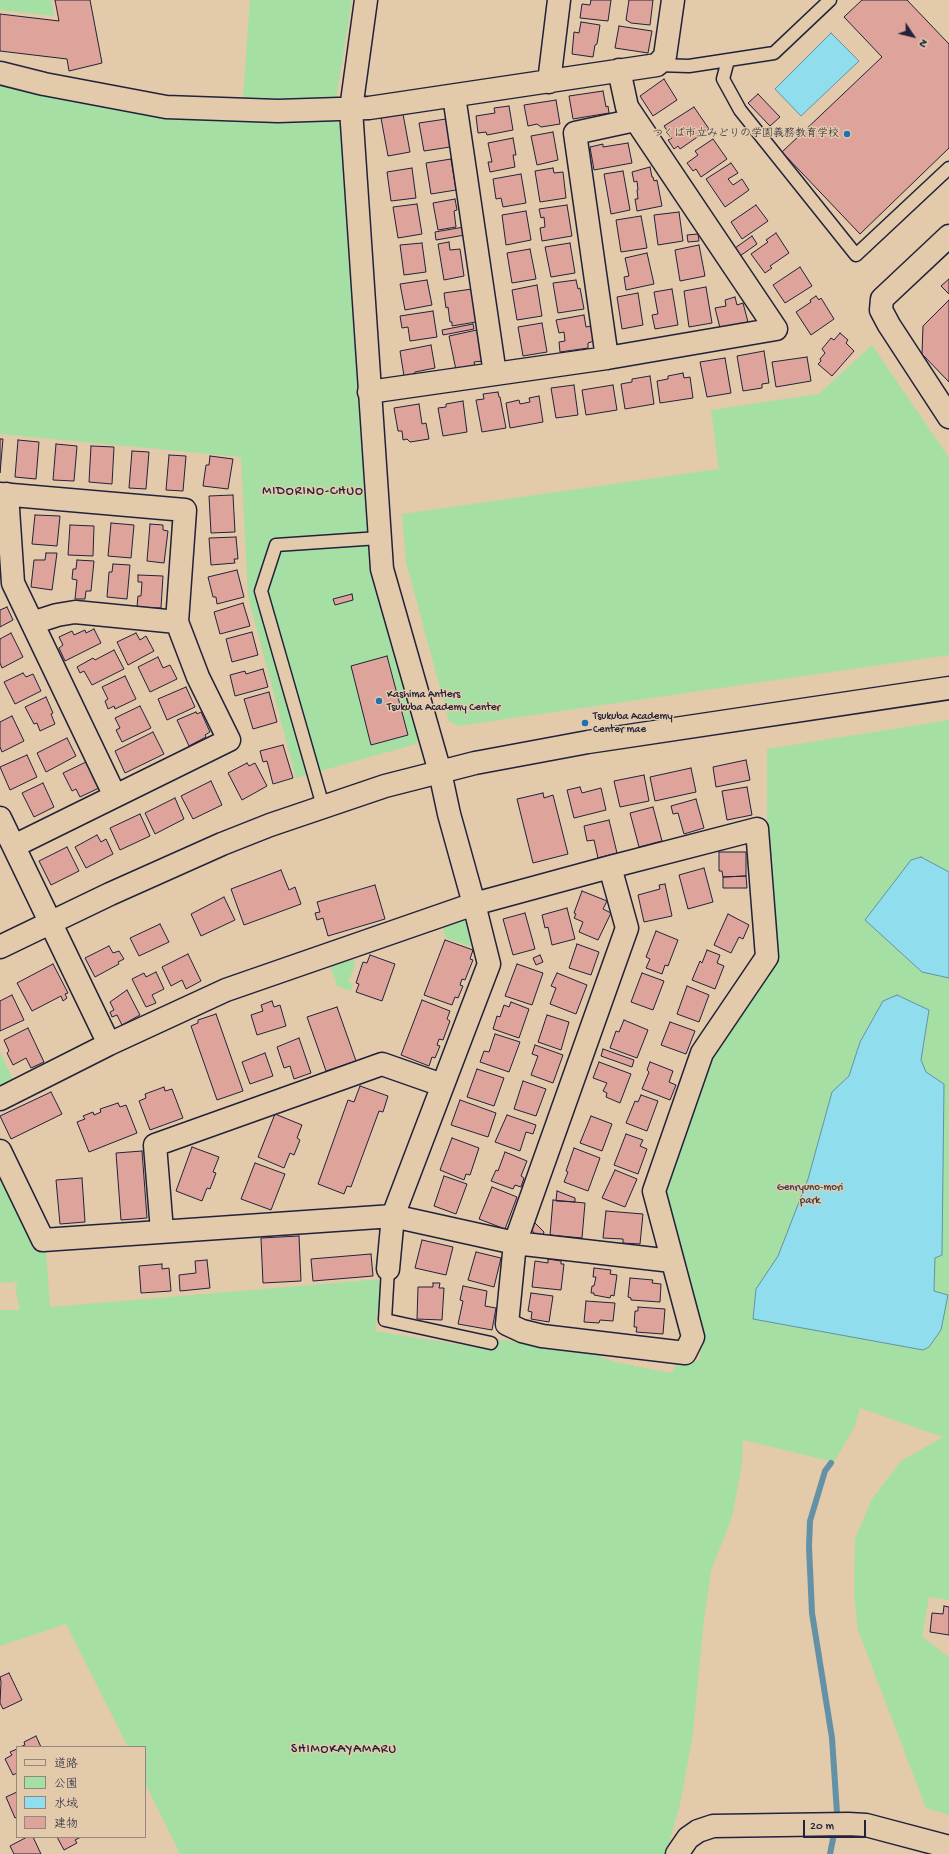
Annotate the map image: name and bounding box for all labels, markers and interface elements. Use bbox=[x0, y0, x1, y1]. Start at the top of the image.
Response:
north arrow bbox=[893, 16, 933, 56]
text: N bbox=[916, 36, 930, 49]
place label: つくば市立みどりの学園義務教育学校 bbox=[652, 127, 839, 141]
marker: つくば市立みどりの学園義務教育学校 bbox=[842, 129, 852, 139]
district label: MIDORINO-CHUO bbox=[262, 484, 364, 500]
place label: Kashima Antlers Tsukuba Academy Center bbox=[387, 688, 500, 714]
marker: Kashima Antlers Tsukuba Academy Center bbox=[374, 696, 384, 706]
place label: Tsukuba Academy Center mae bbox=[593, 710, 673, 736]
marker: Tsukuba Academy Center mae bbox=[580, 718, 590, 728]
park label: Genryuno-mori park bbox=[777, 1181, 843, 1207]
district label: SHIMOKAYAMARU bbox=[291, 1742, 397, 1758]
legend bbox=[16, 1746, 146, 1838]
text: 道路 bbox=[54, 1758, 78, 1772]
text: 公園 bbox=[54, 1778, 78, 1792]
text: 水域 bbox=[54, 1798, 78, 1812]
scale bar bbox=[805, 1812, 868, 1838]
text: 建物 bbox=[54, 1818, 78, 1832]
text: 20 m bbox=[810, 1820, 834, 1834]

